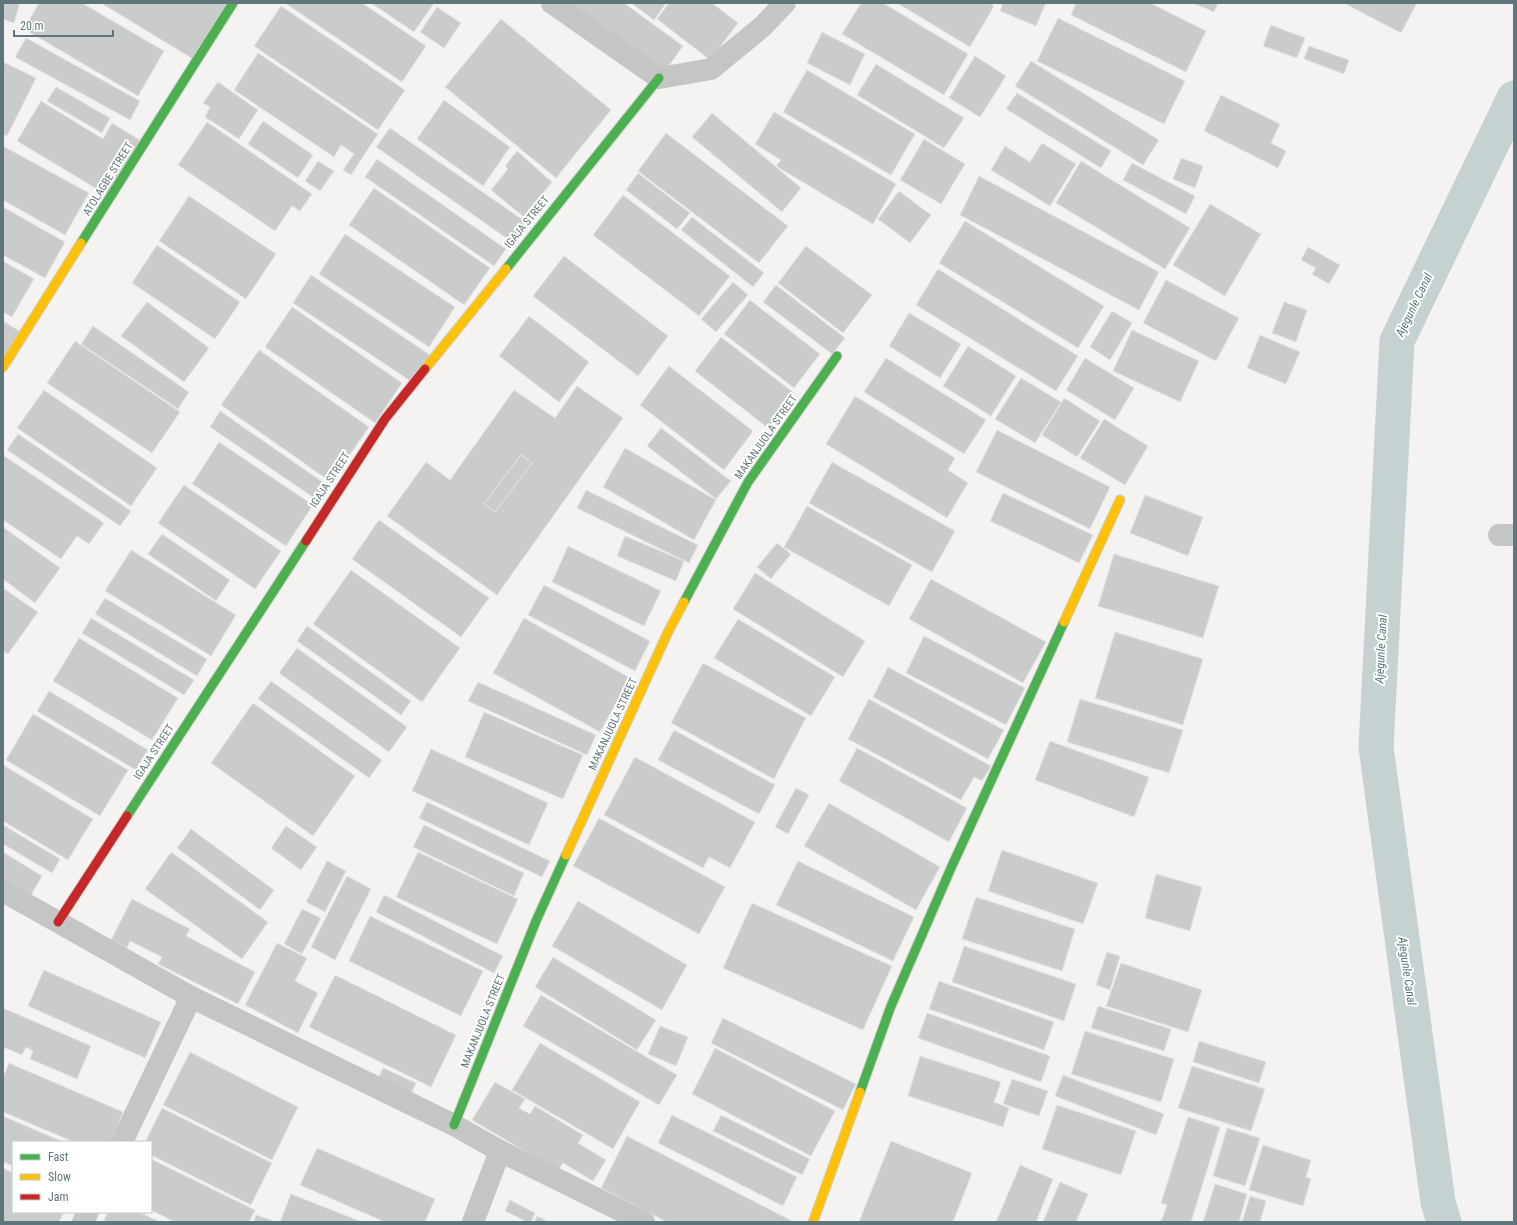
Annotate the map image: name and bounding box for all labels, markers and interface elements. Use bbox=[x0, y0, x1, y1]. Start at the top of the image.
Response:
scale bar bbox=[14, 12, 113, 38]
text: 20 m bbox=[20, 19, 44, 33]
street label: ATOLAGBE STREET bbox=[80, 140, 136, 218]
street label: IGAJA STREET bbox=[502, 193, 552, 251]
water label: Ajegunle Canal bbox=[1392, 271, 1435, 340]
street label: MAKANJUOLA STREET bbox=[732, 392, 800, 482]
street label: IGAJA STREET bbox=[307, 450, 353, 510]
water label: Ajegunle Canal bbox=[1372, 614, 1390, 685]
street label: MAKANJUOLA STREET bbox=[586, 676, 640, 772]
street label: IGAJA STREET bbox=[131, 722, 177, 782]
water label: Ajegunle Canal bbox=[1395, 935, 1419, 1006]
street label: MAKANJUOLA STREET bbox=[458, 972, 508, 1070]
legend bbox=[12, 1141, 152, 1213]
text: Fast bbox=[48, 1150, 69, 1164]
text: Slow bbox=[48, 1170, 71, 1184]
text: Jam bbox=[48, 1190, 69, 1204]

